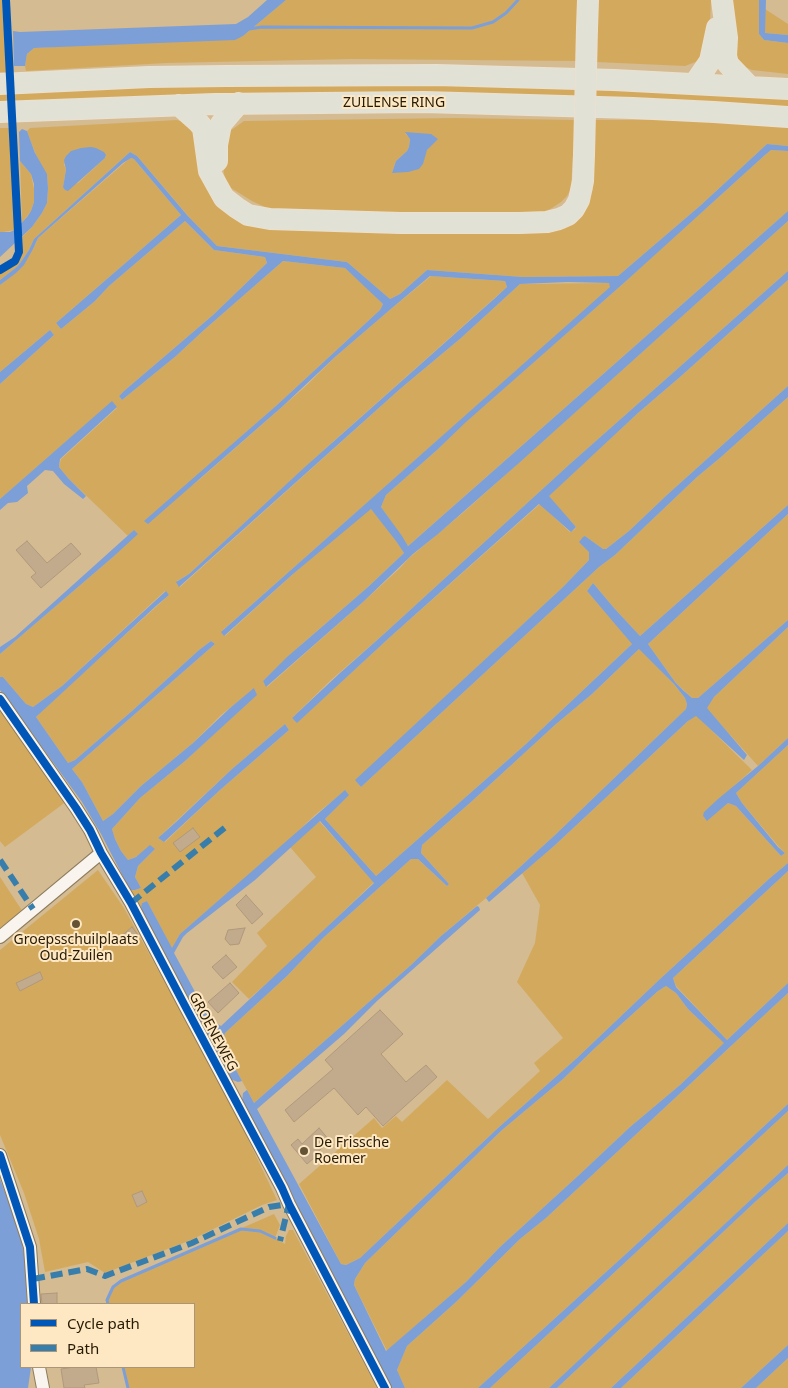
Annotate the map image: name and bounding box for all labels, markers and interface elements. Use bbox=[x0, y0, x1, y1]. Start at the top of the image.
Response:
street label: ZUILENSE RING bbox=[343, 95, 445, 111]
marker: Groepsschuilplaats Oud-Zuilen bbox=[70, 918, 82, 930]
place label: Groepsschuilplaats Oud-Zuilen bbox=[13, 932, 139, 964]
street label: GROENEWEG bbox=[185, 990, 241, 1074]
place label: De Frissche Roemer bbox=[314, 1135, 389, 1168]
marker: De Frissche Roemer bbox=[298, 1145, 310, 1157]
legend bbox=[20, 1303, 195, 1368]
text: Cycle path bbox=[67, 1313, 140, 1333]
text: Path bbox=[67, 1338, 99, 1358]

